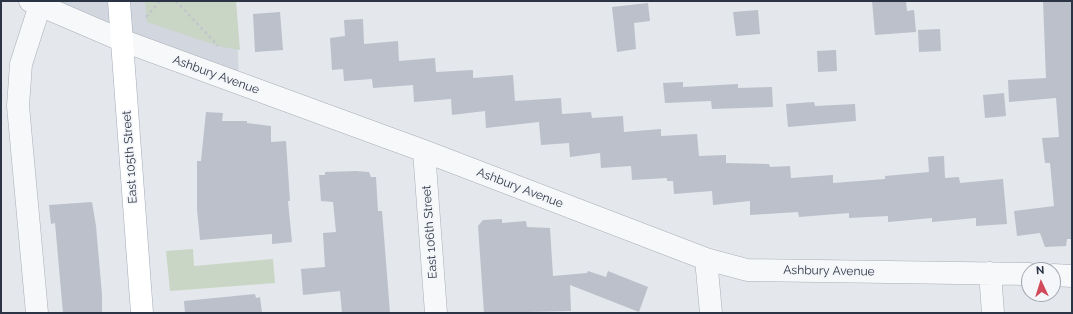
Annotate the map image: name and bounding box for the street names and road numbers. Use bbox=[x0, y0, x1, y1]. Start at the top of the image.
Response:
street label: Ashbury Avenue bbox=[171, 53, 261, 97]
street label: East 105th Street bbox=[120, 110, 140, 204]
street label: Ashbury Avenue bbox=[475, 165, 565, 211]
street label: East 106th Street bbox=[420, 185, 440, 279]
street label: Ashbury Avenue bbox=[783, 263, 875, 279]

